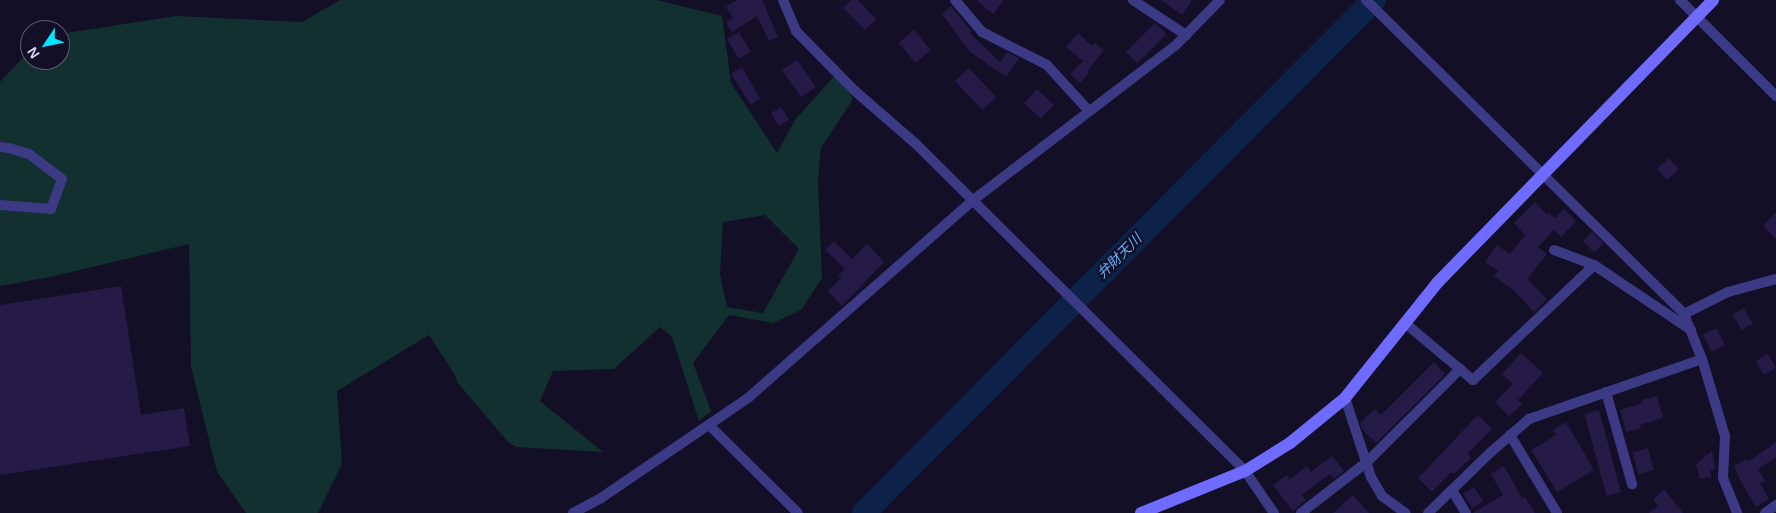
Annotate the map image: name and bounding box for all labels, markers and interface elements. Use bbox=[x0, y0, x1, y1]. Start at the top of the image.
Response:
north arrow bbox=[20, 20, 70, 70]
text: N bbox=[24, 44, 43, 61]
water label: 弁財天川 bbox=[1093, 230, 1145, 282]

